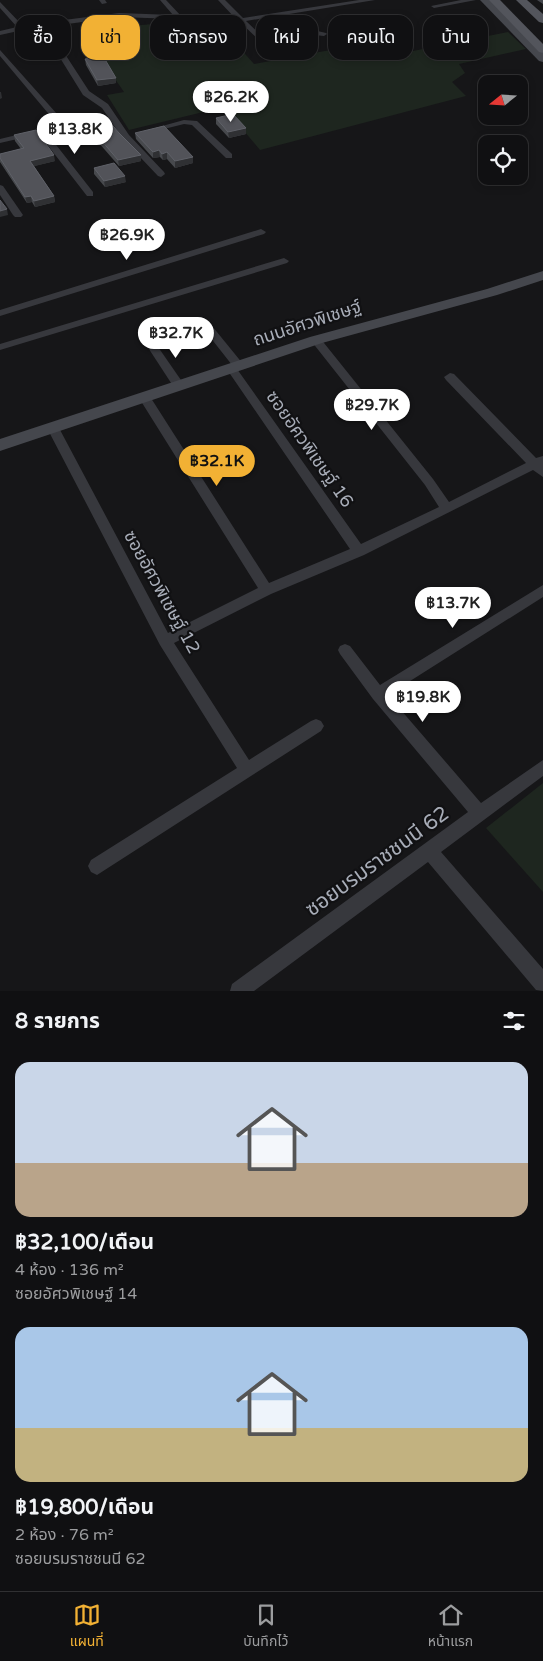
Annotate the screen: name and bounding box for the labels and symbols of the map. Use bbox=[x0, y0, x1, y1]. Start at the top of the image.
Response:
north arrow bbox=[478, 75, 528, 125]
pin: ฿26.2K bbox=[190, 80, 272, 123]
pin: ฿13.8K bbox=[34, 112, 116, 155]
pin: ฿26.9K bbox=[86, 218, 168, 261]
street label: ถนนอัศวพิเชษฐ์ bbox=[250, 295, 364, 351]
pin: ฿32.7K bbox=[135, 316, 217, 359]
street label: ซอยอัศวพิเชษฐ์ 16 bbox=[262, 386, 358, 512]
pin: ฿29.7K bbox=[331, 388, 413, 431]
pin: ฿32.1K bbox=[176, 444, 258, 487]
street label: ซอยอัศวพิเชษฐ์ 12 bbox=[119, 526, 205, 658]
pin: ฿13.7K bbox=[412, 586, 494, 629]
pin: ฿19.8K bbox=[382, 680, 464, 723]
street label: ซอยบรมราชชนนี 62 bbox=[301, 801, 454, 922]

